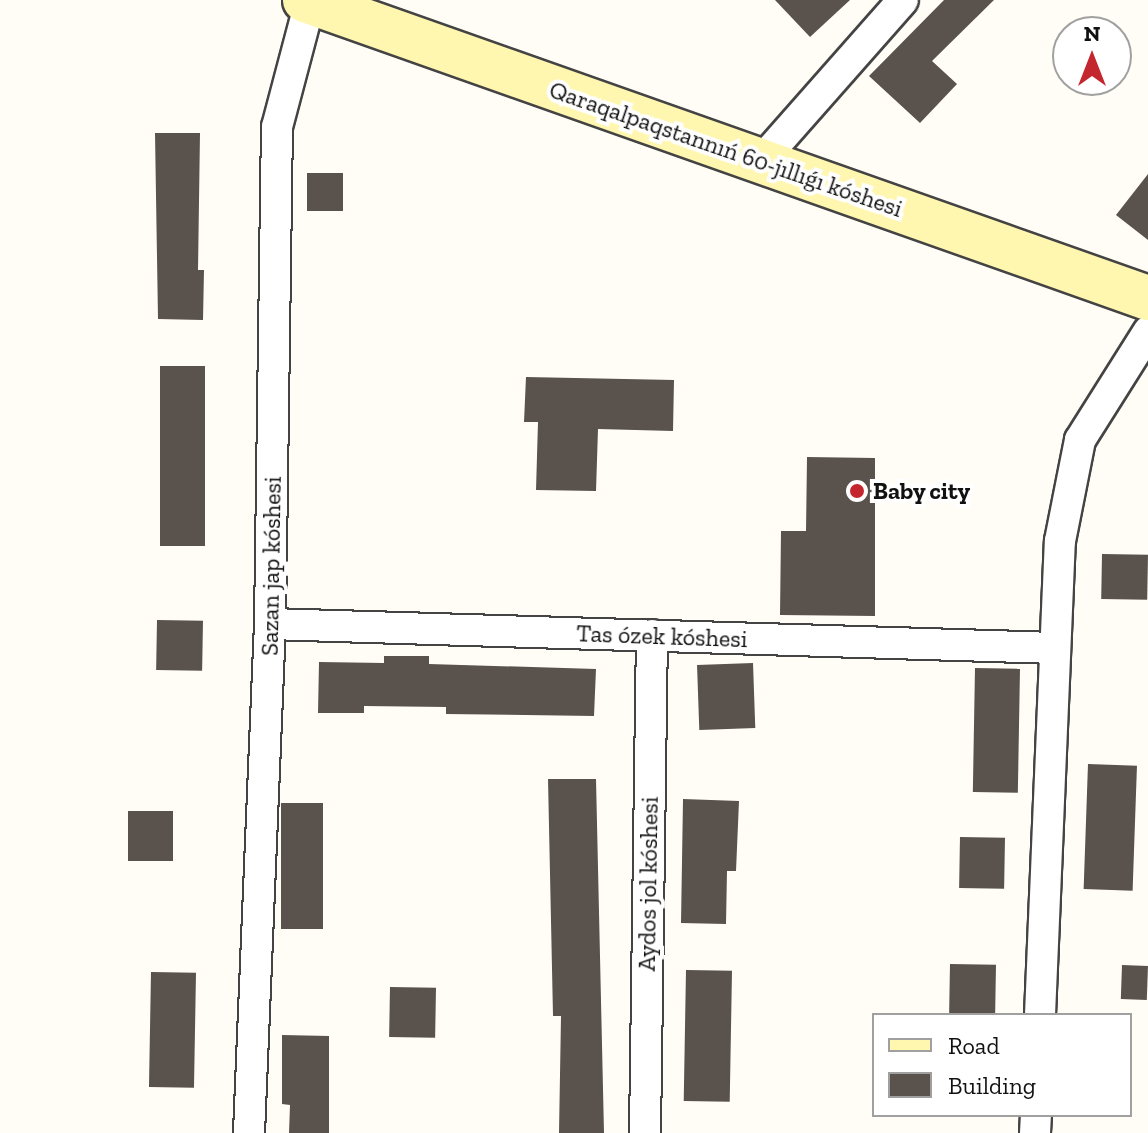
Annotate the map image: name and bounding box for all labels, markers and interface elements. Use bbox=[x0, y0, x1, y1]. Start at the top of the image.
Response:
north arrow bbox=[1052, 16, 1132, 96]
text: N bbox=[1084, 20, 1100, 47]
street label: Qaraqalpaqstannıń 60-jıllıǵı kóshesi bbox=[546, 75, 906, 223]
street label: Sazan jap kóshesi bbox=[255, 476, 287, 656]
place label: Baby city bbox=[873, 477, 971, 505]
marker: Baby city bbox=[848, 482, 866, 500]
street label: Tas ózek kóshesi bbox=[576, 619, 748, 653]
street label: Aydos jol kóshesi bbox=[632, 796, 664, 972]
legend bbox=[872, 1013, 1132, 1117]
text: Road bbox=[948, 1031, 1000, 1060]
text: Building bbox=[948, 1071, 1036, 1100]

